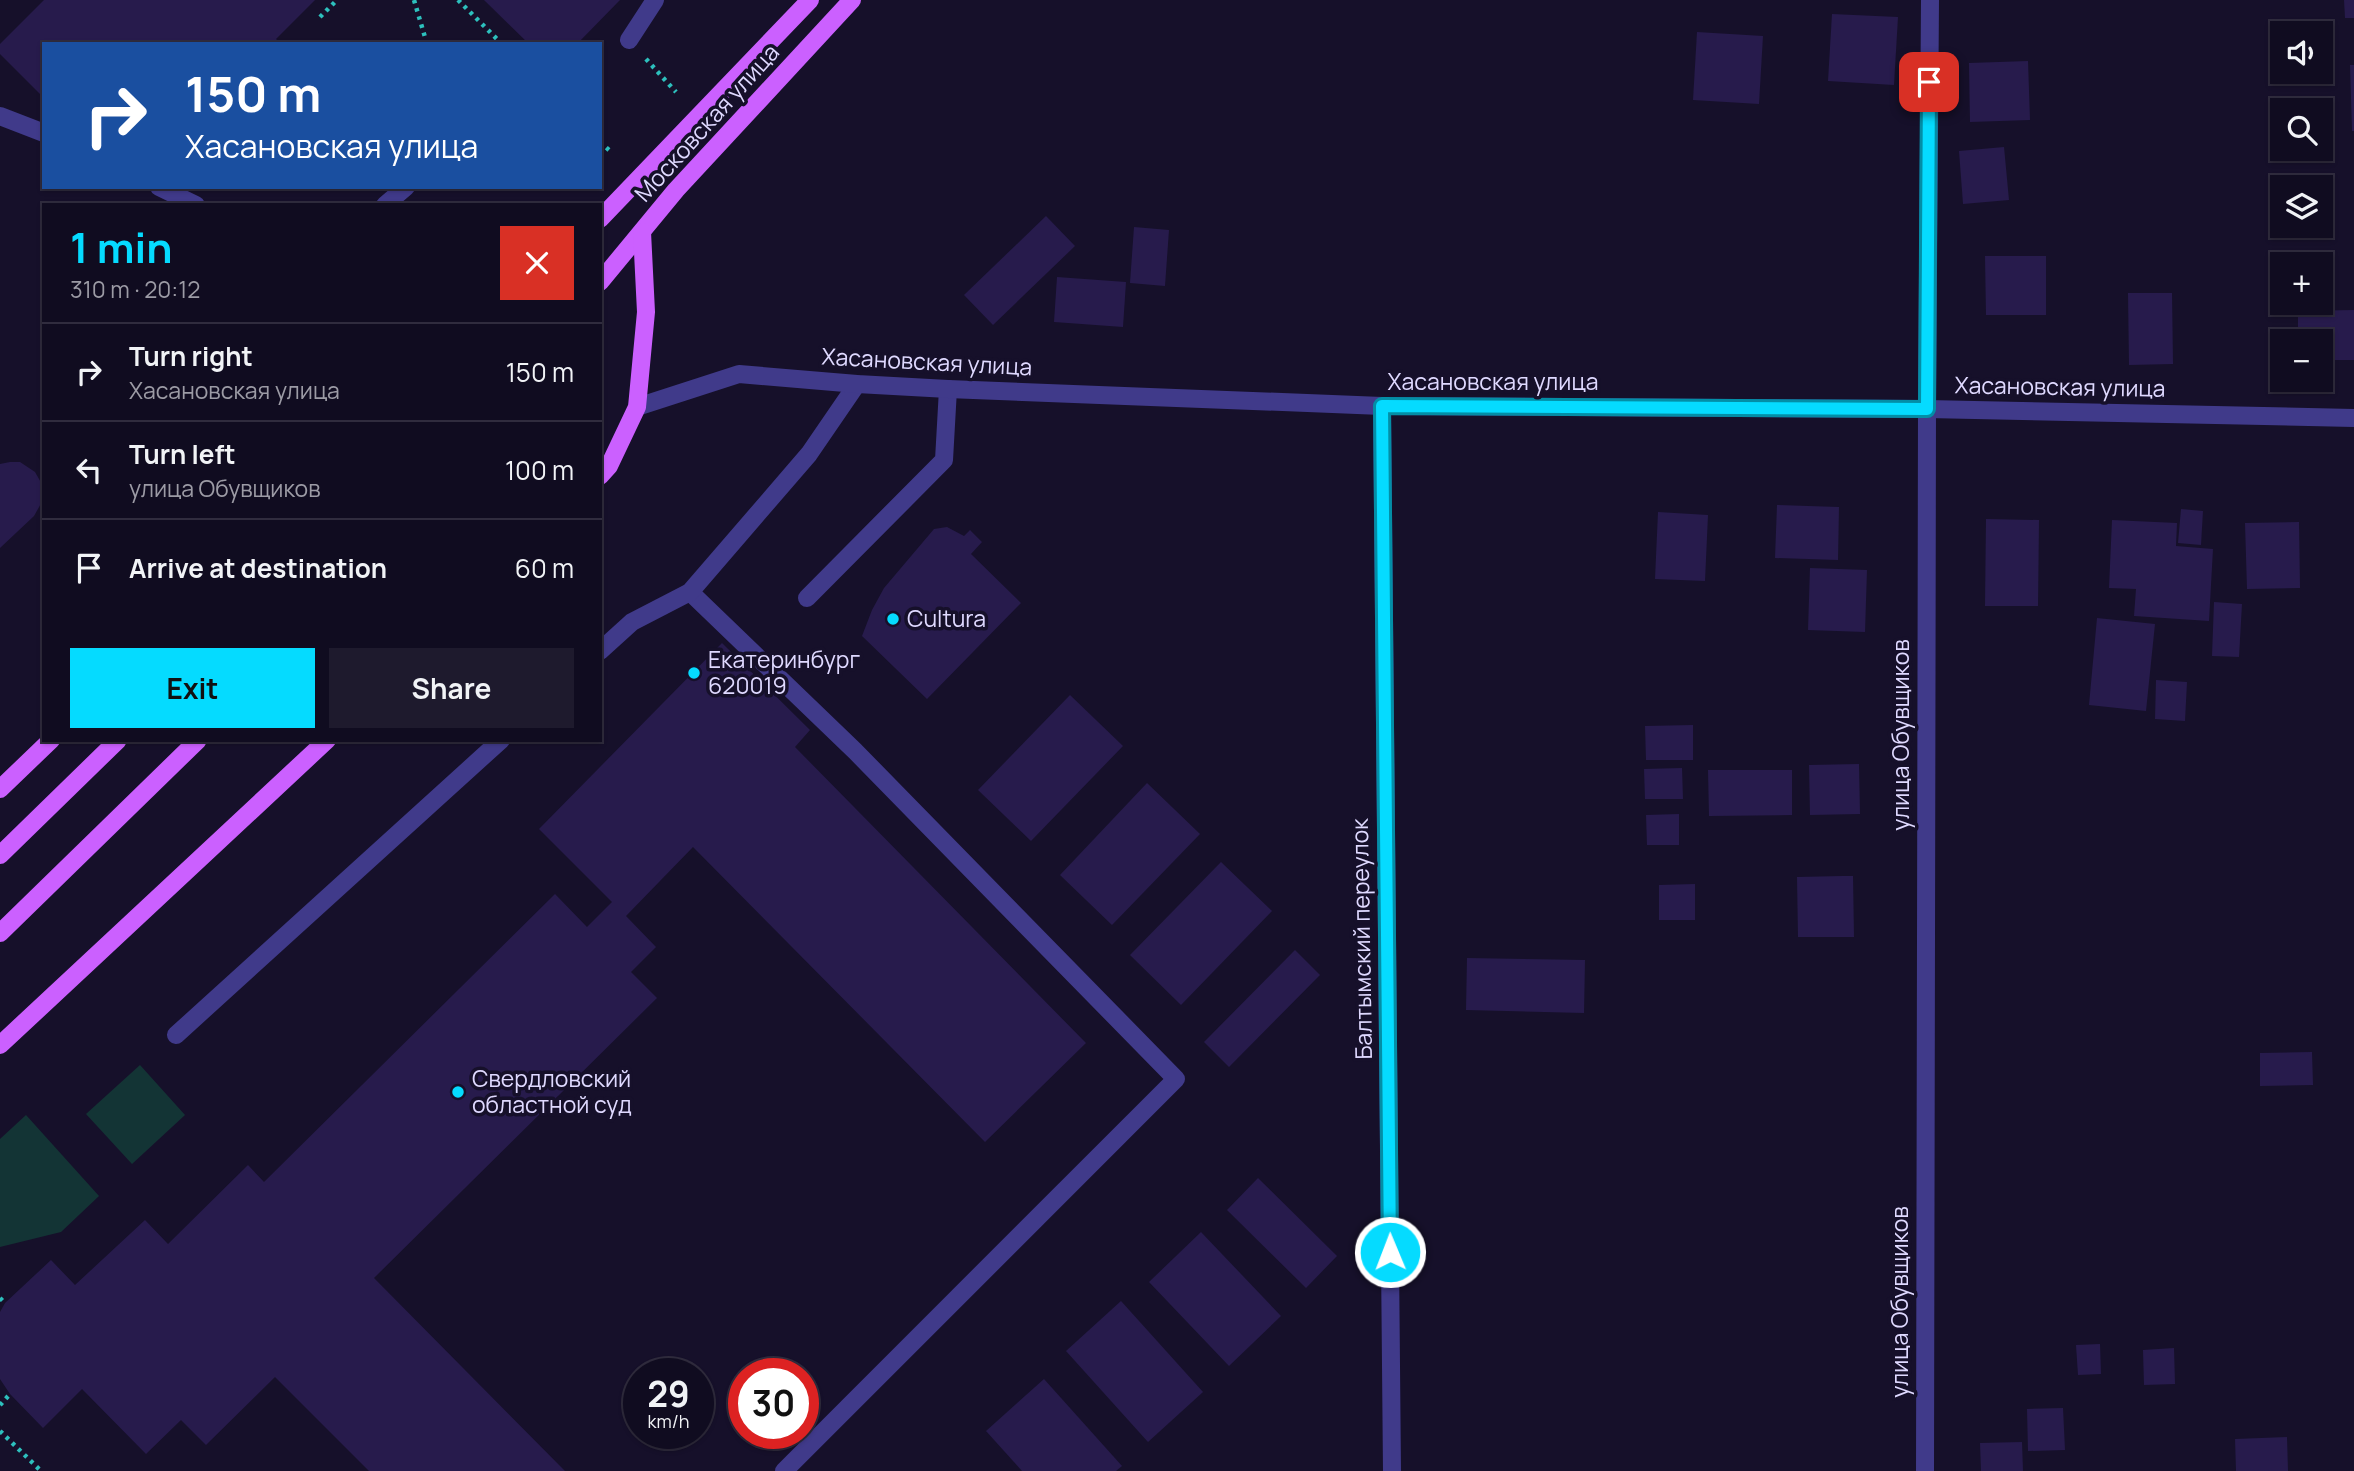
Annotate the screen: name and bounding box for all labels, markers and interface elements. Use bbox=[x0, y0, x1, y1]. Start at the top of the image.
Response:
map controls bbox=[2270, 21, 2333, 392]
button: sound bbox=[2270, 21, 2333, 84]
street label: Московская улица bbox=[627, 37, 786, 208]
pin bbox=[1899, 52, 1959, 112]
text: 150 m bbox=[185, 60, 321, 127]
icon: arrive bbox=[1910, 63, 1948, 101]
icon: right bbox=[70, 70, 161, 161]
button: search bbox=[2270, 98, 2333, 161]
text: Хасановская улица bbox=[185, 124, 478, 168]
button: layers bbox=[2270, 175, 2333, 238]
text: 1 min bbox=[70, 218, 173, 276]
button: close bbox=[500, 226, 574, 300]
button: + bbox=[2270, 252, 2333, 315]
text: 310 m · 20:12 bbox=[70, 273, 200, 305]
button: − bbox=[2270, 329, 2333, 392]
text: Turn right bbox=[129, 338, 253, 374]
street label: Хасановская улица bbox=[821, 340, 1033, 382]
icon: right bbox=[70, 353, 108, 391]
text: 150 m bbox=[506, 354, 574, 390]
street label: Хасановская улица bbox=[1388, 365, 1598, 397]
street label: Хасановская улица bbox=[1954, 368, 2166, 404]
text: Хасановская улица bbox=[129, 374, 340, 406]
text: Turn left bbox=[129, 436, 236, 472]
icon: left bbox=[70, 451, 108, 489]
text: 100 m bbox=[505, 452, 574, 488]
text: улица Обувщиков bbox=[129, 472, 321, 504]
icon: arrive bbox=[70, 549, 108, 587]
text: Arrive at destination bbox=[129, 550, 387, 586]
text: 60 m bbox=[515, 550, 574, 586]
place label: Cultura bbox=[907, 602, 986, 634]
marker: Cultura bbox=[885, 611, 901, 627]
street label: улица Обувщиков bbox=[1884, 639, 1916, 831]
place label: Екатеринбург 620019 bbox=[708, 643, 860, 701]
button: Exit bbox=[70, 648, 315, 728]
button: Share bbox=[329, 648, 574, 728]
marker: Екатеринбург 620019 bbox=[686, 665, 702, 681]
street label: Балтымский переулок bbox=[1343, 818, 1379, 1060]
place label: Свердловский областной суд bbox=[472, 1062, 632, 1120]
marker: Свердловский областной суд bbox=[450, 1084, 466, 1100]
street label: улица Обувщиков bbox=[1883, 1206, 1915, 1398]
position arrow bbox=[1353, 1215, 1427, 1289]
speed limit sign: 30 bbox=[728, 1358, 819, 1449]
text: 29 bbox=[647, 1370, 690, 1418]
text: km/h bbox=[648, 1409, 689, 1433]

